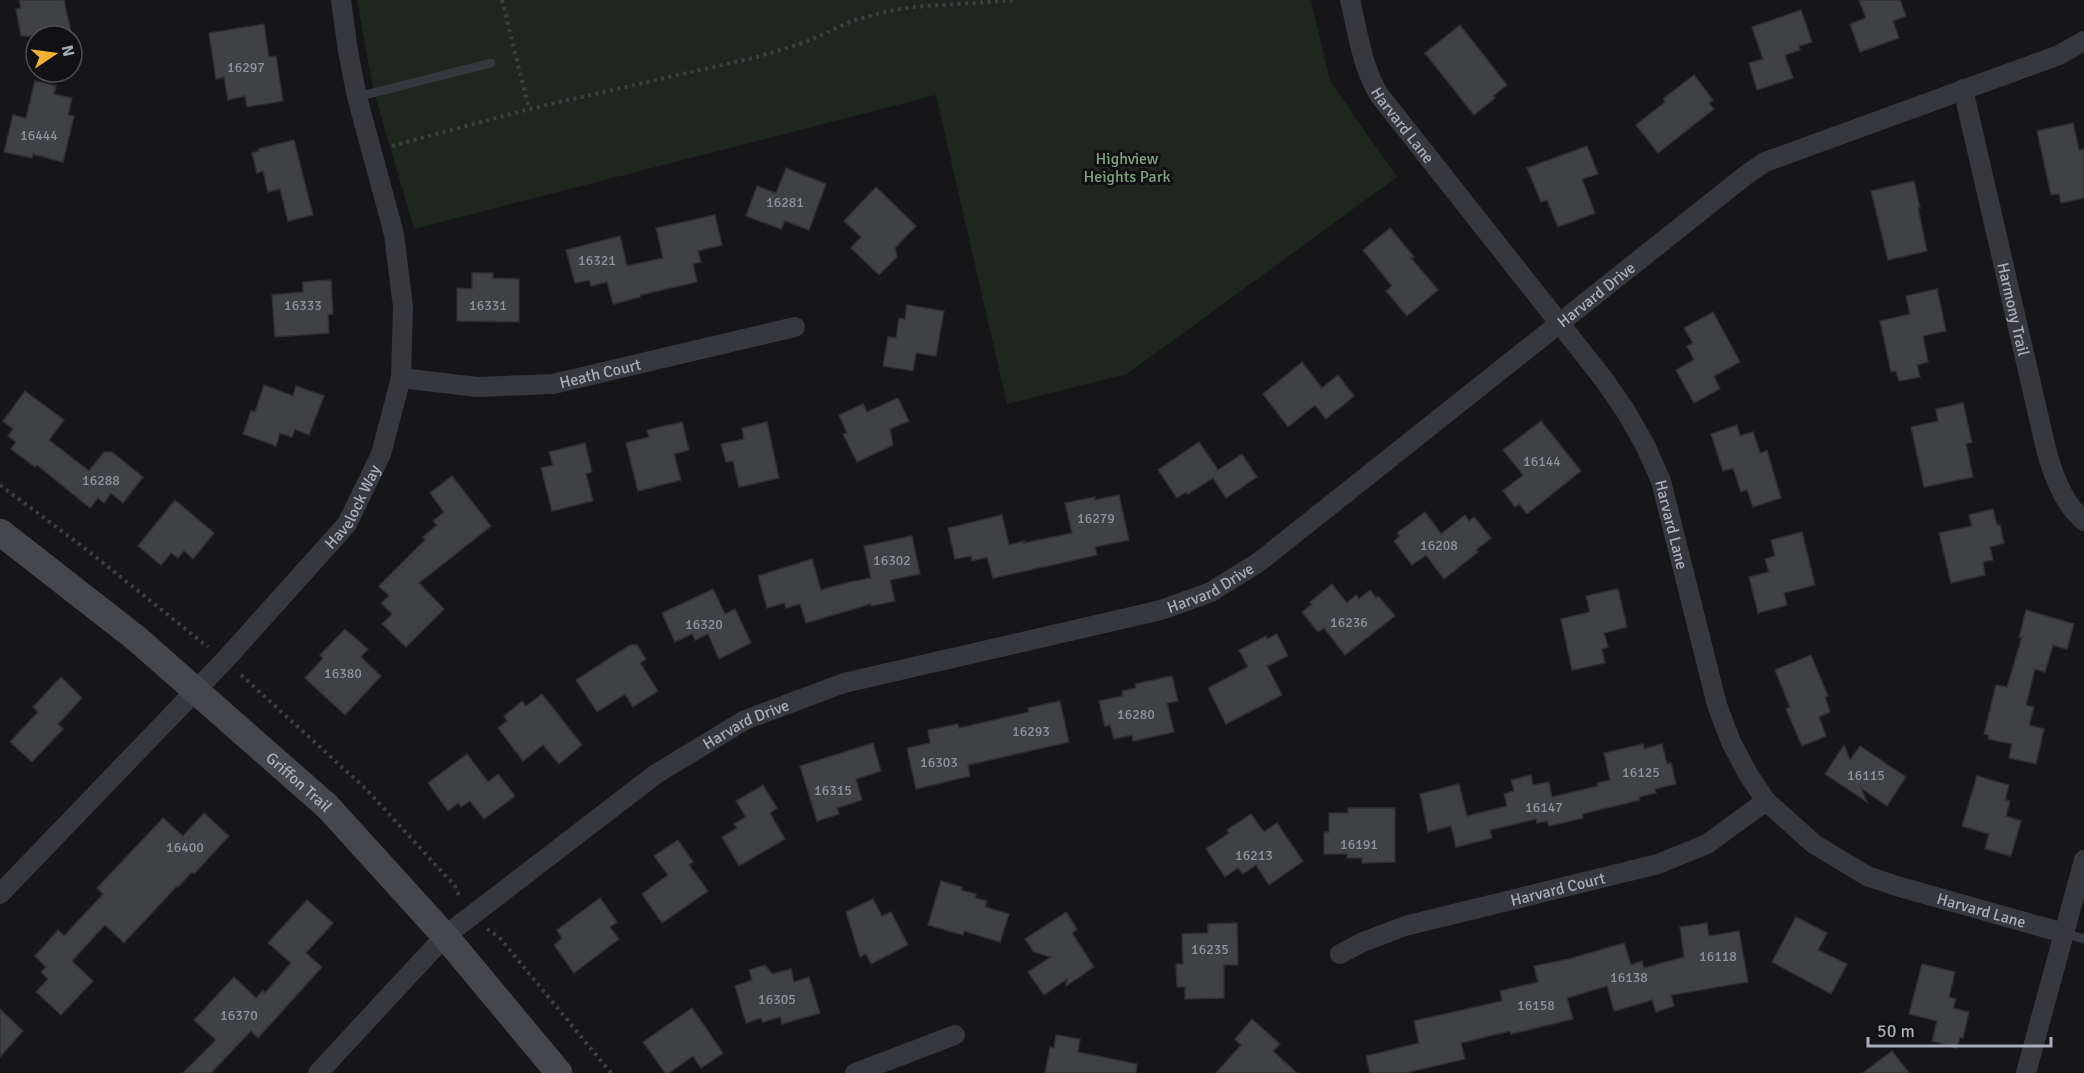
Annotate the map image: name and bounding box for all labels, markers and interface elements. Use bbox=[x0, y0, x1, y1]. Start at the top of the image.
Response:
north arrow bbox=[24, 24, 84, 84]
text: N bbox=[57, 43, 79, 59]
house number: 16297 bbox=[227, 59, 265, 76]
street label: Harvard Lane bbox=[1366, 84, 1438, 168]
house number: 16444 bbox=[20, 127, 58, 144]
park label: Highview Heights Park bbox=[1083, 149, 1171, 187]
house number: 16281 bbox=[766, 194, 804, 211]
house number: 16321 bbox=[578, 252, 616, 269]
street label: Harvard Drive bbox=[1553, 258, 1640, 332]
street label: Harmony Trail bbox=[1992, 261, 2033, 358]
house number: 16333 bbox=[284, 297, 322, 314]
house number: 16331 bbox=[469, 297, 507, 314]
street label: Heath Court bbox=[558, 355, 643, 393]
house number: 16144 bbox=[1523, 453, 1561, 470]
street label: Havelock Way bbox=[321, 461, 385, 553]
house number: 16288 bbox=[82, 472, 120, 489]
street label: Harvard Lane bbox=[1650, 478, 1692, 572]
house number: 16279 bbox=[1077, 510, 1115, 527]
house number: 16208 bbox=[1420, 537, 1458, 554]
house number: 16302 bbox=[873, 552, 911, 569]
street label: Harvard Drive bbox=[1165, 559, 1258, 618]
house number: 16236 bbox=[1330, 614, 1368, 631]
house number: 16320 bbox=[685, 616, 723, 633]
house number: 16380 bbox=[324, 665, 362, 682]
street label: Harvard Drive bbox=[699, 695, 792, 754]
house number: 16280 bbox=[1117, 706, 1155, 723]
house number: 16293 bbox=[1012, 723, 1050, 740]
street label: Griffon Trail bbox=[261, 748, 337, 817]
house number: 16303 bbox=[920, 754, 958, 771]
house number: 16125 bbox=[1622, 764, 1660, 781]
house number: 16115 bbox=[1847, 767, 1885, 784]
house number: 16315 bbox=[814, 782, 852, 799]
house number: 16147 bbox=[1525, 799, 1563, 816]
house number: 16191 bbox=[1340, 836, 1378, 853]
house number: 16400 bbox=[166, 839, 204, 856]
house number: 16213 bbox=[1235, 847, 1273, 864]
street label: Harvard Court bbox=[1508, 868, 1608, 911]
street label: Harvard Lane bbox=[1934, 889, 2028, 933]
house number: 16235 bbox=[1191, 941, 1229, 958]
house number: 16118 bbox=[1699, 948, 1737, 965]
house number: 16138 bbox=[1610, 969, 1648, 986]
house number: 16305 bbox=[758, 991, 796, 1008]
house number: 16158 bbox=[1517, 997, 1555, 1014]
house number: 16370 bbox=[220, 1007, 258, 1024]
scale bar bbox=[1868, 1010, 2051, 1048]
text: 50 m bbox=[1877, 1020, 1915, 1042]

